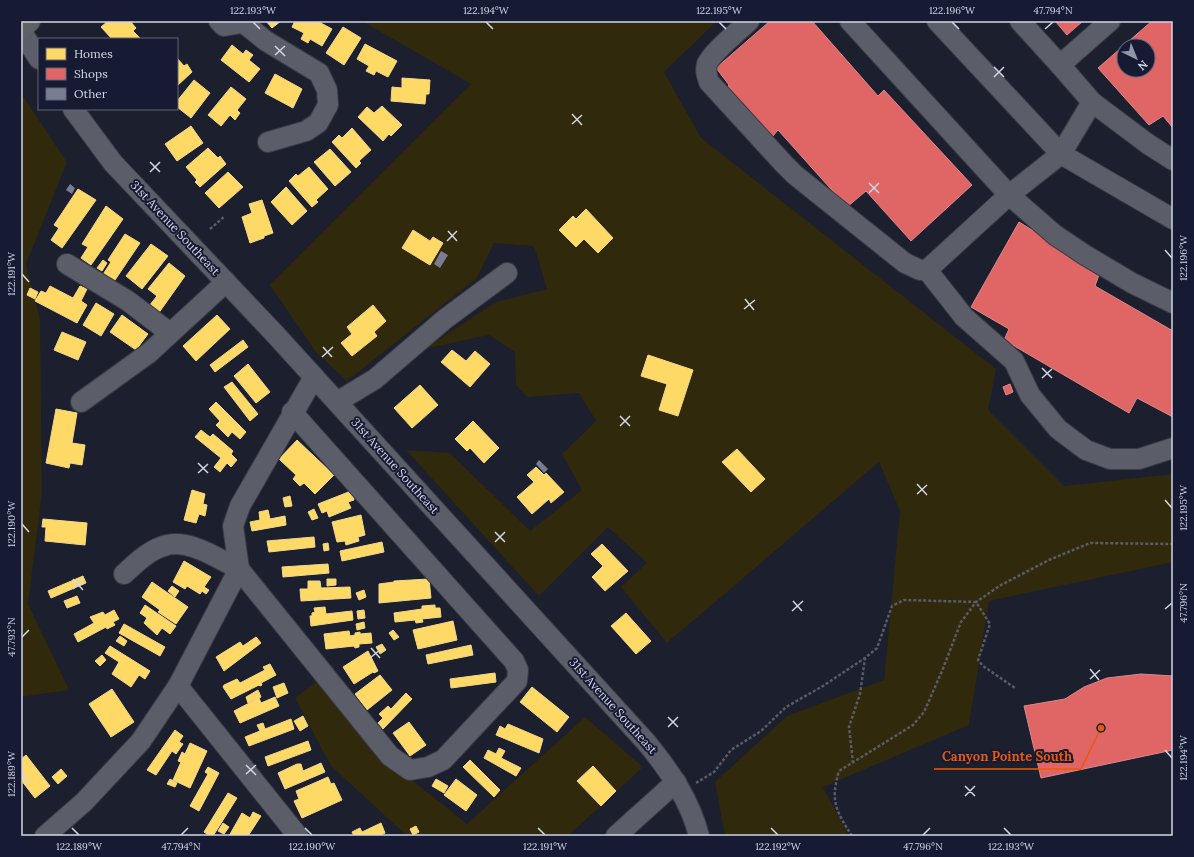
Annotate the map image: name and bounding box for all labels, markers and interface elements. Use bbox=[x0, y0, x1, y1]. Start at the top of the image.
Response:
text: 122.193°W bbox=[230, 4, 277, 17]
text: 122.194°W bbox=[463, 4, 510, 17]
text: 122.195°W bbox=[696, 4, 743, 17]
text: 122.196°W bbox=[929, 4, 976, 17]
text: 47.794°N bbox=[1033, 4, 1073, 17]
legend bbox=[38, 38, 178, 110]
north arrow bbox=[1116, 38, 1156, 78]
text: Homes bbox=[74, 46, 113, 61]
text: N bbox=[1135, 57, 1151, 74]
text: Shops bbox=[74, 66, 108, 81]
text: Other bbox=[74, 86, 108, 101]
street label: 31st Avenue Southeast bbox=[128, 177, 223, 278]
text: 122.196°W bbox=[1177, 234, 1190, 281]
text: 122.191°W bbox=[5, 251, 18, 296]
street label: 31st Avenue Southeast bbox=[348, 415, 443, 517]
text: 122.195°W bbox=[1177, 484, 1190, 531]
text: 122.190°W bbox=[5, 500, 18, 547]
text: 47.796°N bbox=[1177, 583, 1190, 623]
text: 47.793°N bbox=[5, 617, 18, 657]
street label: 31st Avenue Southeast bbox=[566, 655, 661, 757]
text: 122.194°W bbox=[1177, 734, 1190, 781]
callout: Canyon Pointe South bbox=[934, 744, 1081, 769]
text: Canyon Pointe South bbox=[942, 748, 1072, 765]
text: 122.189°W bbox=[5, 750, 18, 797]
text: 122.189°W bbox=[56, 840, 103, 853]
text: 47.794°N bbox=[161, 840, 201, 853]
text: 122.190°W bbox=[289, 840, 336, 853]
text: 122.191°W bbox=[523, 840, 568, 853]
text: 122.192°W bbox=[755, 840, 802, 853]
text: 47.796°N bbox=[903, 840, 943, 853]
text: 122.193°W bbox=[988, 840, 1035, 853]

